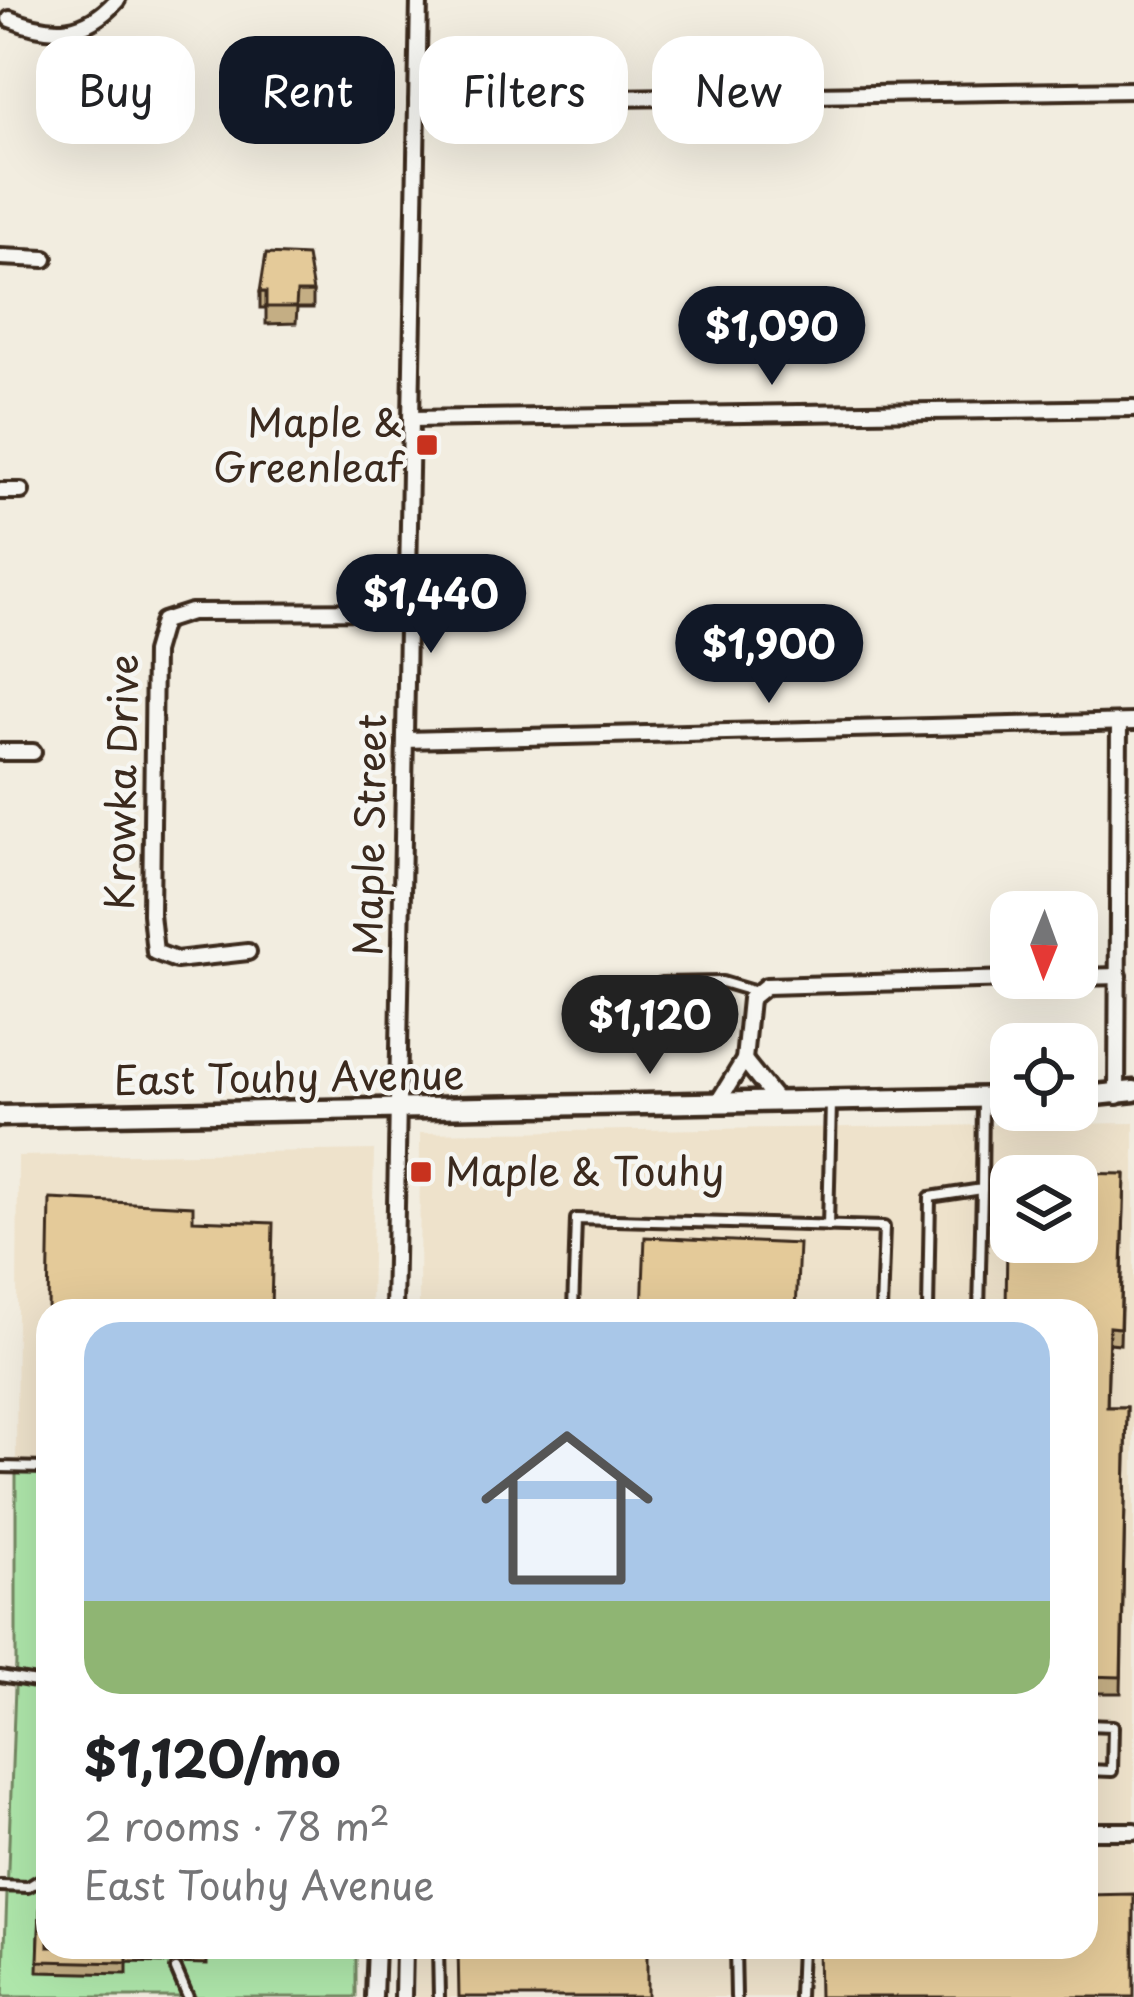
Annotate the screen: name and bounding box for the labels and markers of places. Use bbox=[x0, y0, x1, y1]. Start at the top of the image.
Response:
pin: $1,090 bbox=[674, 286, 870, 388]
place label: Maple & Greenleaf bbox=[213, 391, 406, 495]
marker: Maple & Greenleaf bbox=[414, 432, 440, 458]
pin: $1,440 bbox=[333, 554, 529, 656]
pin: $1,900 bbox=[671, 604, 867, 706]
pin: $1,120 bbox=[552, 975, 748, 1077]
place label: Maple & Touhy bbox=[445, 1140, 724, 1199]
marker: Maple & Touhy bbox=[408, 1159, 434, 1185]

